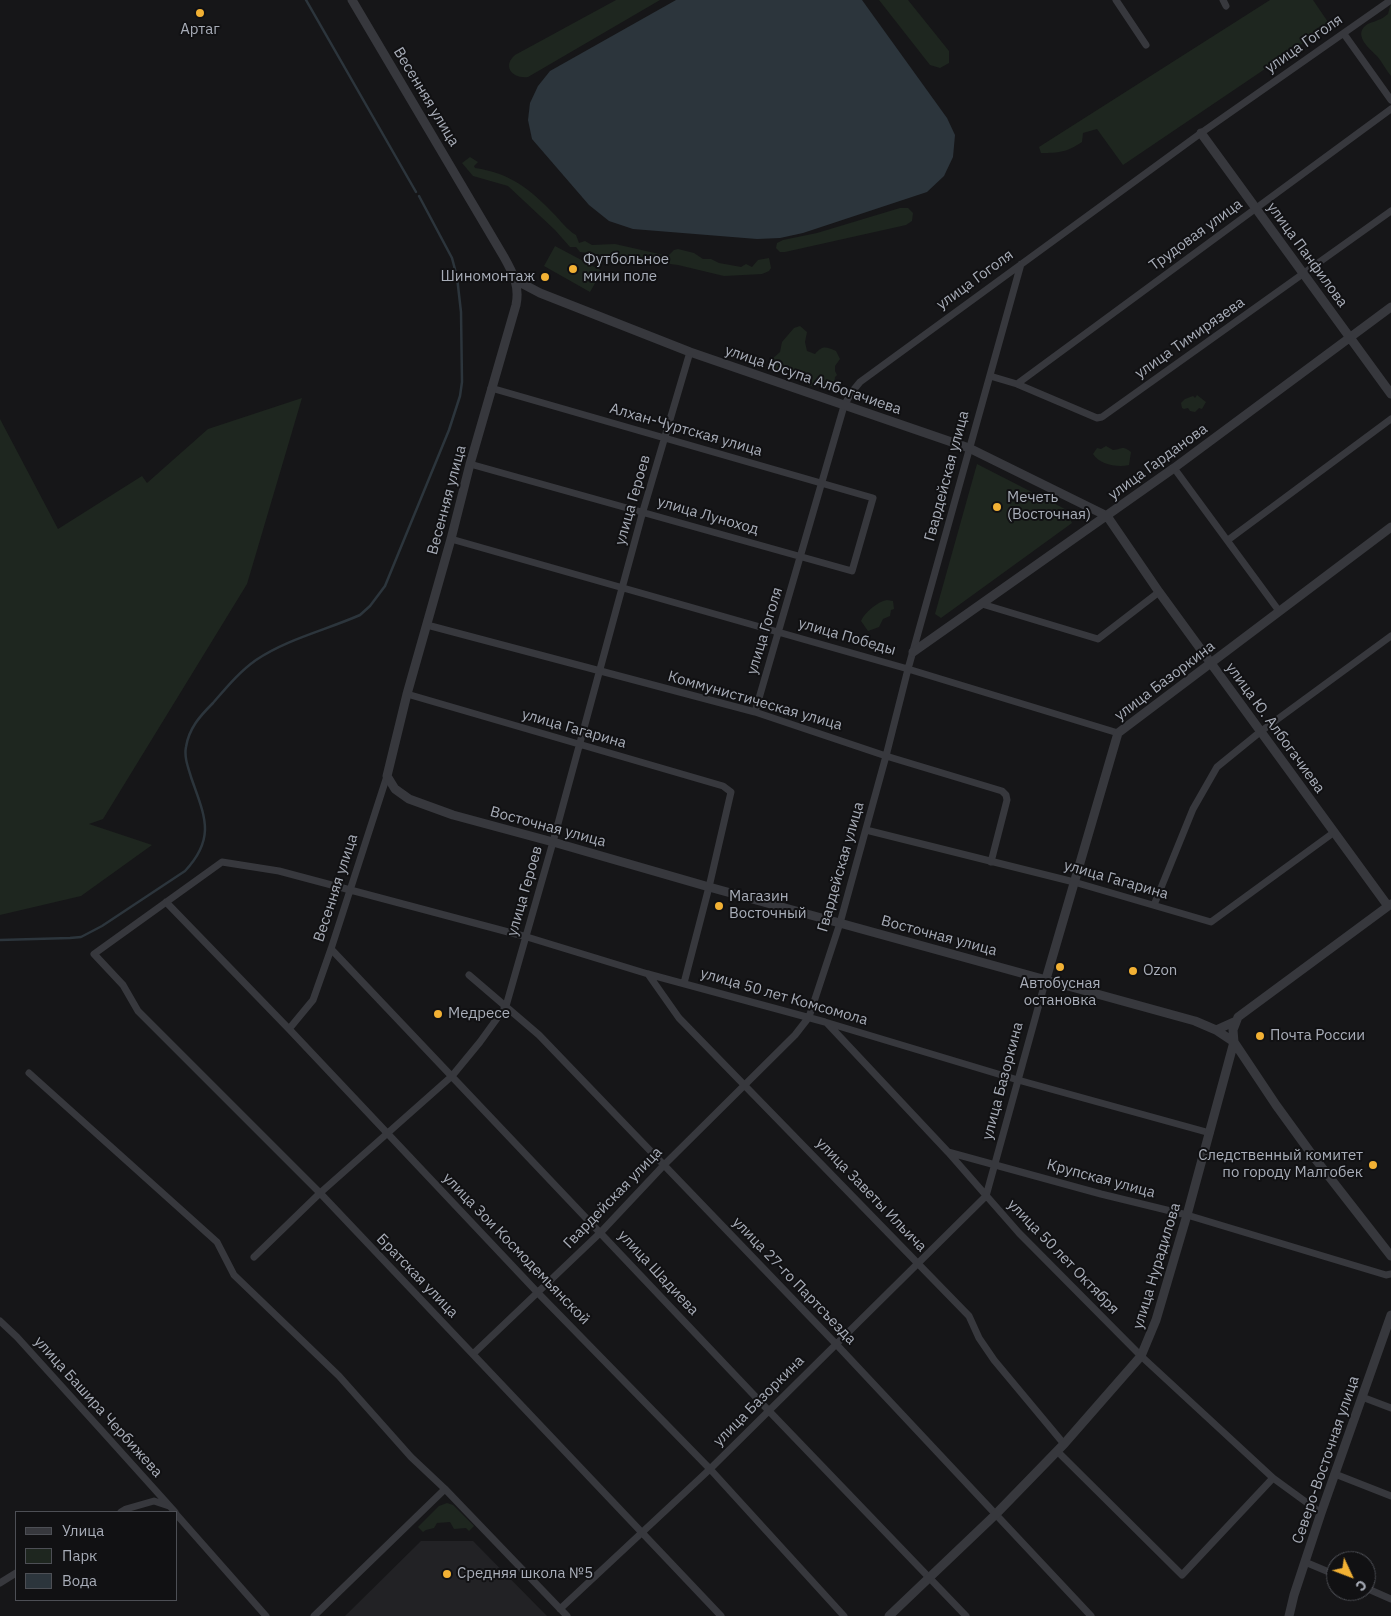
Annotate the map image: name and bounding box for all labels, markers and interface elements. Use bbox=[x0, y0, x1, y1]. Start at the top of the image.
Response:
marker: Артаг bbox=[194, 7, 206, 19]
street label: улица Гоголя bbox=[1262, 11, 1346, 77]
place label: Артаг bbox=[180, 21, 220, 39]
street label: Весенняя улица bbox=[389, 44, 463, 150]
street label: Трудовая улица bbox=[1146, 195, 1246, 275]
street label: улица Панфилова bbox=[1263, 199, 1351, 311]
street label: улица Гоголя bbox=[933, 246, 1017, 314]
place label: Футбольное мини поле bbox=[583, 251, 669, 286]
marker: Футбольное мини поле bbox=[567, 263, 579, 275]
place label: Шиномонтаж bbox=[441, 268, 535, 286]
marker: Шиномонтаж bbox=[539, 271, 551, 283]
street label: улица Тимирязева bbox=[1132, 293, 1248, 383]
street label: улица Юсупа Албогачиева bbox=[722, 341, 904, 419]
street label: Алхан-Чуртская улица bbox=[608, 400, 764, 460]
street label: Гвардейская улица bbox=[921, 409, 973, 543]
street label: улица Гарданова bbox=[1105, 420, 1211, 504]
street label: Весенняя улица bbox=[424, 443, 470, 557]
street label: улица Героев bbox=[612, 453, 654, 547]
place label: Мечеть (Восточная) bbox=[1007, 489, 1091, 524]
street label: улица Луноход bbox=[655, 493, 761, 539]
marker: Мечеть (Восточная) bbox=[991, 501, 1003, 513]
street label: улица Гоголя bbox=[743, 585, 787, 677]
street label: улица Победы bbox=[796, 615, 898, 659]
street label: улица Базоркина bbox=[1111, 637, 1219, 725]
street label: улица Ю. Албогачиева bbox=[1221, 659, 1329, 797]
street label: Коммунистическая улица bbox=[666, 667, 844, 735]
street label: улица Гагарина bbox=[520, 705, 628, 753]
street label: Гвардейская улица bbox=[814, 800, 868, 934]
street label: Восточная улица bbox=[488, 803, 608, 851]
street label: Весенняя улица bbox=[310, 832, 362, 944]
street label: улица Героев bbox=[504, 844, 546, 938]
street label: улица Гагарина bbox=[1062, 856, 1170, 904]
place label: Магазин Восточный bbox=[729, 888, 807, 923]
marker: Магазин Восточный bbox=[713, 900, 725, 912]
street label: Восточная улица bbox=[879, 912, 999, 960]
marker: Автобусная остановка bbox=[1054, 961, 1066, 973]
place label: Ozon bbox=[1143, 962, 1177, 980]
street label: улица 50 лет Комсомола bbox=[698, 964, 870, 1030]
marker: Ozon bbox=[1127, 965, 1139, 977]
place label: Автобусная остановка bbox=[1019, 975, 1101, 1010]
place label: Медресе bbox=[448, 1005, 510, 1023]
marker: Медресе bbox=[432, 1008, 444, 1020]
street label: улица Базоркина bbox=[979, 1020, 1027, 1142]
place label: Почта России bbox=[1270, 1027, 1365, 1045]
marker: Почта России bbox=[1254, 1030, 1266, 1042]
street label: улица Заветы Ильича bbox=[812, 1134, 930, 1256]
street label: Гвардейская улица bbox=[560, 1143, 666, 1253]
place label: Следственный комитет по городу Малгобек bbox=[1198, 1147, 1363, 1182]
street label: Крупская улица bbox=[1045, 1156, 1157, 1202]
marker: Следственный комитет по городу Малгобек bbox=[1367, 1159, 1379, 1171]
street label: улица Зои Космодемьянской bbox=[439, 1169, 593, 1329]
street label: улица 50 лет Октября bbox=[1003, 1196, 1123, 1318]
street label: улица Нурадилова bbox=[1129, 1201, 1185, 1331]
street label: улица 27-го Партсъезда bbox=[728, 1214, 860, 1348]
street label: улица Шадиева bbox=[614, 1227, 702, 1319]
street label: Братская улица bbox=[372, 1230, 462, 1322]
street label: улица Башира Чербижева bbox=[30, 1333, 166, 1481]
street label: улица Базоркина bbox=[710, 1352, 808, 1450]
street label: Северо-Восточная улица bbox=[1289, 1374, 1363, 1546]
legend bbox=[15, 1511, 178, 1601]
text: Улица bbox=[62, 1521, 104, 1540]
text: Парк bbox=[62, 1546, 97, 1565]
north arrow bbox=[1326, 1551, 1376, 1601]
place label: Средняя школа №5 bbox=[457, 1565, 593, 1583]
marker: Средняя школа №5 bbox=[441, 1568, 453, 1580]
text: Вода bbox=[62, 1571, 97, 1590]
text: С bbox=[1352, 1576, 1371, 1595]

